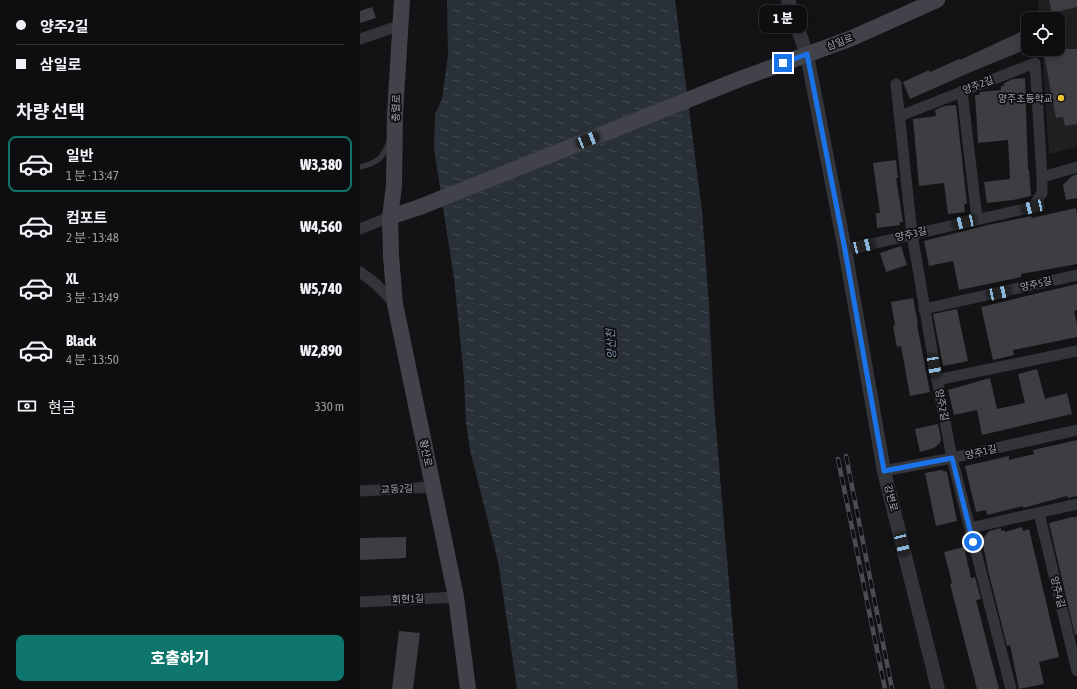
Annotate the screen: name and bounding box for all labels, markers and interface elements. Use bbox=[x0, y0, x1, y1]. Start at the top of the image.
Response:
callout: 1 분 bbox=[759, 5, 807, 33]
text: 1 분 bbox=[773, 11, 793, 26]
map controls bbox=[1021, 12, 1065, 56]
button: locate bbox=[1021, 12, 1065, 56]
text: 양주2길 bbox=[40, 18, 88, 35]
street label: 삼일로 bbox=[825, 32, 855, 52]
route end bbox=[774, 54, 792, 72]
text: 삼일로 bbox=[40, 56, 81, 73]
street label: 양주2길 bbox=[961, 74, 995, 96]
place label: 양주초등학교 bbox=[998, 93, 1053, 104]
marker: 양주초등학교 bbox=[1056, 93, 1066, 103]
street label: 충렬로 bbox=[390, 94, 402, 122]
text: 차량 선택 bbox=[16, 101, 85, 122]
car bbox=[575, 130, 601, 150]
icon: car bbox=[18, 146, 54, 182]
text: 일반 bbox=[66, 147, 94, 164]
text: ₩3,380 bbox=[300, 156, 342, 173]
text: 1 분 · 13:47 bbox=[66, 168, 119, 183]
car bbox=[1020, 198, 1046, 216]
icon: car bbox=[18, 208, 54, 244]
text: 컴포트 bbox=[66, 209, 107, 226]
car bbox=[951, 213, 977, 231]
text: ₩4,560 bbox=[300, 218, 342, 235]
street label: 양주3길 bbox=[894, 225, 928, 243]
text: 2 분 · 13:48 bbox=[66, 230, 119, 245]
car bbox=[850, 237, 876, 255]
icon: car bbox=[18, 270, 54, 306]
text: XL bbox=[66, 270, 79, 287]
street label: 양주5길 bbox=[1019, 275, 1053, 293]
text: ₩5,740 bbox=[300, 280, 342, 297]
car bbox=[986, 285, 1012, 301]
text: 3 분 · 13:49 bbox=[66, 290, 119, 305]
water label: 양산천 bbox=[604, 327, 618, 359]
icon: car bbox=[18, 332, 54, 368]
text: Black bbox=[66, 332, 96, 349]
text: ₩2,890 bbox=[300, 342, 342, 359]
text: 4 분 · 13:50 bbox=[66, 352, 119, 367]
car bbox=[926, 353, 942, 379]
street label: 양주2길 bbox=[934, 388, 950, 422]
icon: cash bbox=[16, 395, 38, 417]
text: 현금 bbox=[48, 399, 76, 416]
text: 330 m bbox=[315, 399, 344, 414]
street label: 황산로 bbox=[418, 438, 434, 468]
street label: 양주1길 bbox=[964, 443, 998, 461]
street label: 교동2길 bbox=[381, 483, 413, 495]
street label: 강변로 bbox=[882, 483, 900, 513]
car bbox=[893, 531, 911, 557]
route start bbox=[964, 533, 982, 551]
street label: 양주4길 bbox=[1049, 575, 1067, 609]
street label: 회현1길 bbox=[392, 593, 424, 605]
button: 호출하기 bbox=[16, 635, 344, 681]

